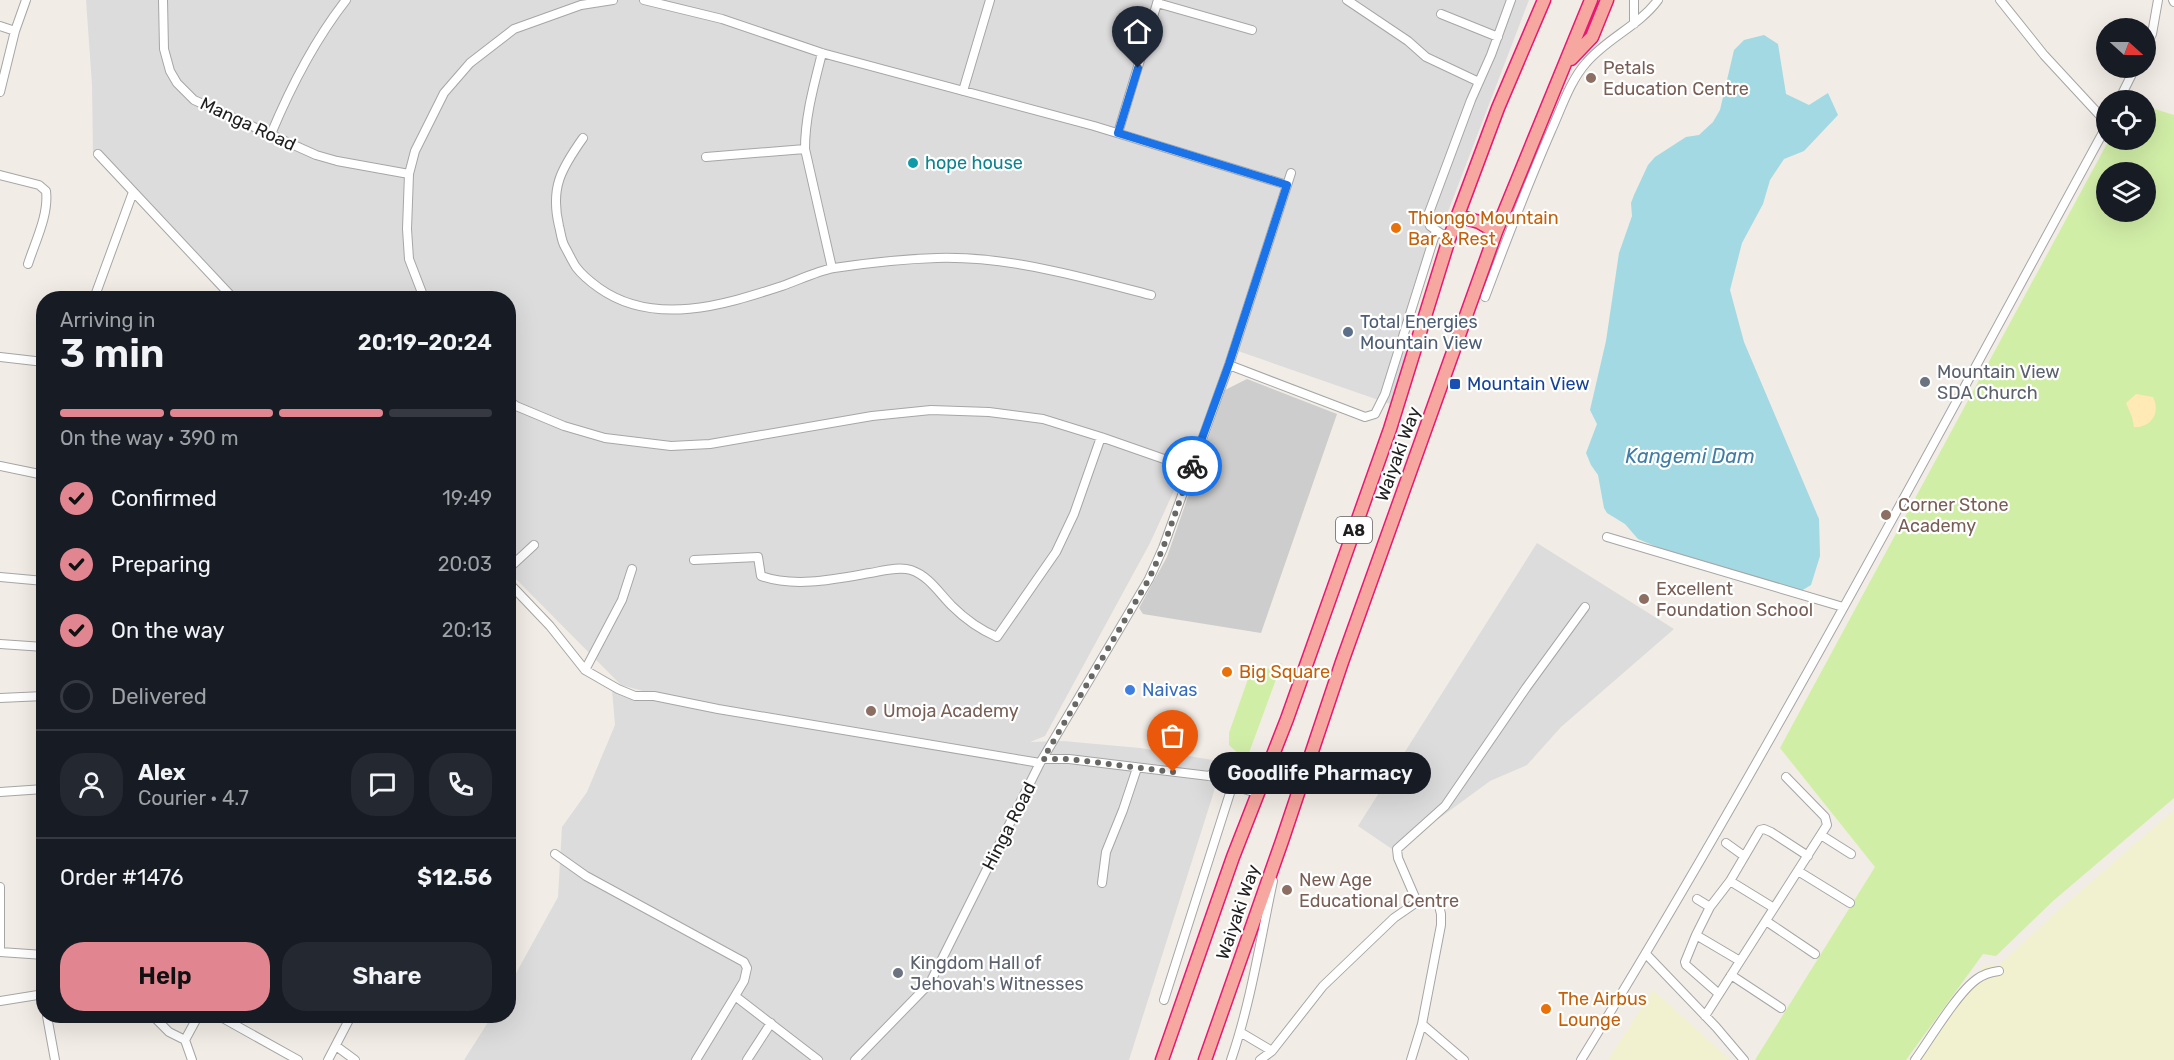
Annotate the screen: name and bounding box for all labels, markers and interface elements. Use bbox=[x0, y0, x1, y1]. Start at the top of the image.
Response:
pin bbox=[1112, 6, 1163, 68]
icon: home bbox=[1121, 15, 1154, 48]
north arrow bbox=[2096, 18, 2156, 78]
map controls bbox=[2096, 18, 2156, 222]
place label: Petals Education Centre bbox=[1603, 57, 1749, 100]
marker: Petals Education Centre bbox=[1584, 71, 1598, 85]
button: locate bbox=[2096, 90, 2156, 150]
street label: Manga Road bbox=[197, 92, 299, 156]
place label: hope house bbox=[925, 152, 1023, 174]
marker: hope house bbox=[906, 156, 920, 170]
button: layers bbox=[2096, 162, 2156, 222]
place label: Thiongo Mountain Bar & Rest bbox=[1408, 207, 1559, 250]
marker: Thiongo Mountain Bar & Rest bbox=[1389, 221, 1403, 235]
text: Arriving in bbox=[60, 308, 155, 332]
place label: Total Energies Mountain View bbox=[1360, 311, 1483, 354]
marker: Total Energies Mountain View bbox=[1341, 325, 1355, 339]
text: 20:19–20:24 bbox=[358, 329, 492, 356]
text: 3 min bbox=[60, 331, 165, 377]
place label: Mountain View SDA Church bbox=[1937, 361, 2060, 404]
place label: Mountain View bbox=[1467, 373, 1590, 395]
marker: Mountain View SDA Church bbox=[1918, 375, 1932, 389]
marker: Mountain View bbox=[1448, 377, 1462, 391]
street label: Waiyaki Way bbox=[1371, 404, 1425, 504]
text: On the way · 390 m bbox=[60, 426, 239, 450]
courier bbox=[1162, 436, 1222, 496]
water label: Kangemi Dam bbox=[1625, 444, 1755, 468]
icon: bike bbox=[1176, 450, 1209, 483]
icon: check bbox=[60, 482, 93, 515]
text: Confirmed bbox=[111, 485, 217, 512]
text: 19:49 bbox=[442, 486, 492, 510]
place label: Corner Stone Academy bbox=[1898, 494, 2009, 537]
marker: Corner Stone Academy bbox=[1879, 508, 1893, 522]
road number: A8 bbox=[1336, 517, 1372, 543]
icon: check bbox=[60, 548, 93, 581]
text: Preparing bbox=[111, 551, 211, 578]
text: 20:03 bbox=[438, 552, 492, 576]
place label: Excellent Foundation School bbox=[1656, 578, 1813, 621]
marker: Excellent Foundation School bbox=[1637, 592, 1651, 606]
icon: check bbox=[60, 614, 93, 647]
text: On the way bbox=[111, 617, 225, 644]
text: 20:13 bbox=[442, 618, 492, 642]
place label: Big Square bbox=[1239, 661, 1330, 683]
marker: Big Square bbox=[1220, 665, 1234, 679]
place label: Naivas bbox=[1142, 679, 1198, 701]
text: Delivered bbox=[111, 683, 207, 710]
marker: Naivas bbox=[1123, 683, 1137, 697]
place label: Umoja Academy bbox=[883, 700, 1019, 722]
marker: Umoja Academy bbox=[864, 704, 878, 718]
pin bbox=[1147, 710, 1198, 772]
icon: bag bbox=[1156, 719, 1189, 752]
callout: Goodlife Pharmacy bbox=[1209, 751, 1431, 793]
button: person bbox=[60, 753, 123, 816]
button: chat bbox=[351, 753, 414, 816]
button: phone bbox=[429, 753, 492, 816]
text: Alex bbox=[138, 759, 186, 786]
text: Goodlife Pharmacy bbox=[1227, 761, 1413, 785]
street label: Hinga Road bbox=[977, 778, 1041, 874]
text: Courier · 4.7 bbox=[138, 786, 249, 810]
street label: Waiyaki Way bbox=[1211, 861, 1265, 963]
text: Order #1476 bbox=[60, 864, 184, 891]
text: $12.56 bbox=[417, 864, 492, 891]
place label: New Age Educational Centre bbox=[1299, 869, 1459, 912]
marker: New Age Educational Centre bbox=[1280, 883, 1294, 897]
button: Help bbox=[60, 942, 270, 1011]
button: Share bbox=[282, 942, 492, 1011]
place label: Kingdom Hall of Jehovah's Witnesses bbox=[910, 952, 1084, 995]
marker: Kingdom Hall of Jehovah's Witnesses bbox=[891, 966, 905, 980]
place label: The Airbus Lounge bbox=[1558, 988, 1647, 1031]
marker: The Airbus Lounge bbox=[1539, 1002, 1553, 1016]

